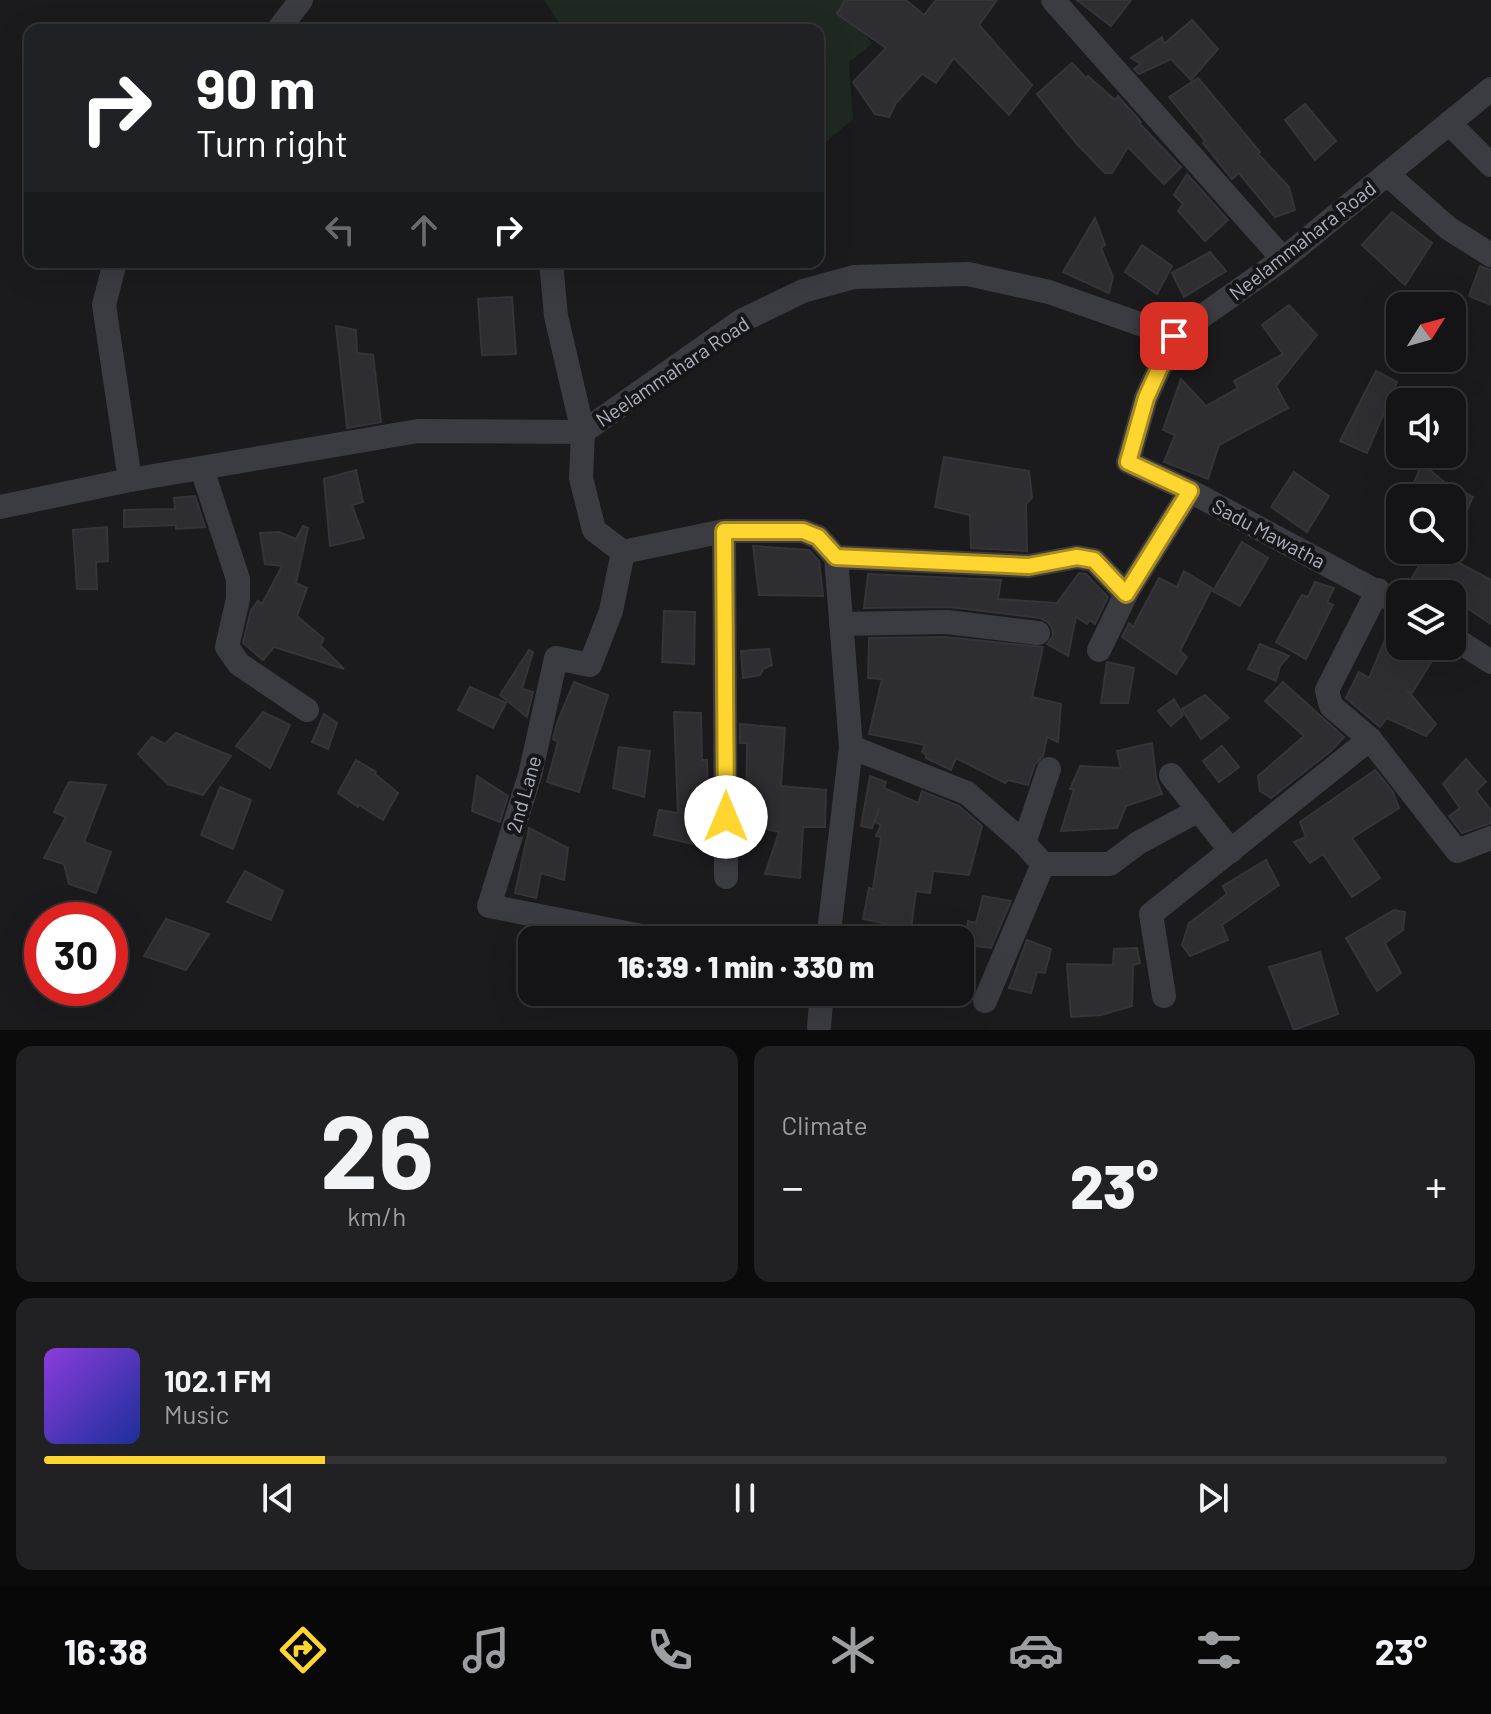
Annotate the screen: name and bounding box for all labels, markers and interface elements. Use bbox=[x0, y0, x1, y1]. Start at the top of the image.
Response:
text: 90 m bbox=[196, 53, 316, 120]
icon: right bbox=[64, 56, 168, 160]
text: Turn right bbox=[196, 121, 348, 164]
street label: Neelammahara Road bbox=[1224, 175, 1380, 305]
icon: left bbox=[318, 208, 362, 252]
icon: ahead bbox=[402, 208, 446, 252]
icon: right bbox=[486, 208, 530, 252]
north arrow bbox=[1386, 292, 1466, 372]
map controls bbox=[1386, 292, 1466, 660]
pin bbox=[1140, 302, 1208, 370]
street label: Neelammahara Road bbox=[591, 311, 753, 431]
icon: arrive bbox=[1152, 314, 1196, 358]
button: sound bbox=[1386, 388, 1466, 468]
button: search bbox=[1386, 484, 1466, 564]
street label: Sadu Mawatha bbox=[1208, 493, 1330, 573]
button: layers bbox=[1386, 580, 1466, 660]
street label: 2nd Lane bbox=[501, 753, 545, 835]
position arrow bbox=[684, 775, 768, 859]
speed limit sign: 30 bbox=[24, 902, 128, 1006]
text: 16:39 · 1 min · 330 m bbox=[618, 948, 874, 984]
text: 26 bbox=[320, 1085, 434, 1210]
text: Climate bbox=[782, 1109, 868, 1140]
text: 23° bbox=[1070, 1149, 1158, 1221]
text: − bbox=[782, 1159, 804, 1212]
text: + bbox=[1425, 1159, 1447, 1212]
text: km/h bbox=[347, 1200, 406, 1231]
text: 102.1 FM bbox=[164, 1362, 272, 1398]
text: Music bbox=[164, 1398, 229, 1429]
icon: previous bbox=[256, 1476, 300, 1520]
icon: pause bbox=[723, 1476, 767, 1520]
icon: next bbox=[1191, 1476, 1235, 1520]
icon: directions bbox=[275, 1622, 331, 1678]
icon: music bbox=[458, 1622, 514, 1678]
icon: phone bbox=[642, 1622, 698, 1678]
icon: climate bbox=[825, 1622, 881, 1678]
icon: car bbox=[1008, 1622, 1064, 1678]
icon: filters bbox=[1191, 1622, 1247, 1678]
text: 16:38 bbox=[64, 1629, 148, 1672]
text: 23° bbox=[1375, 1629, 1427, 1672]

